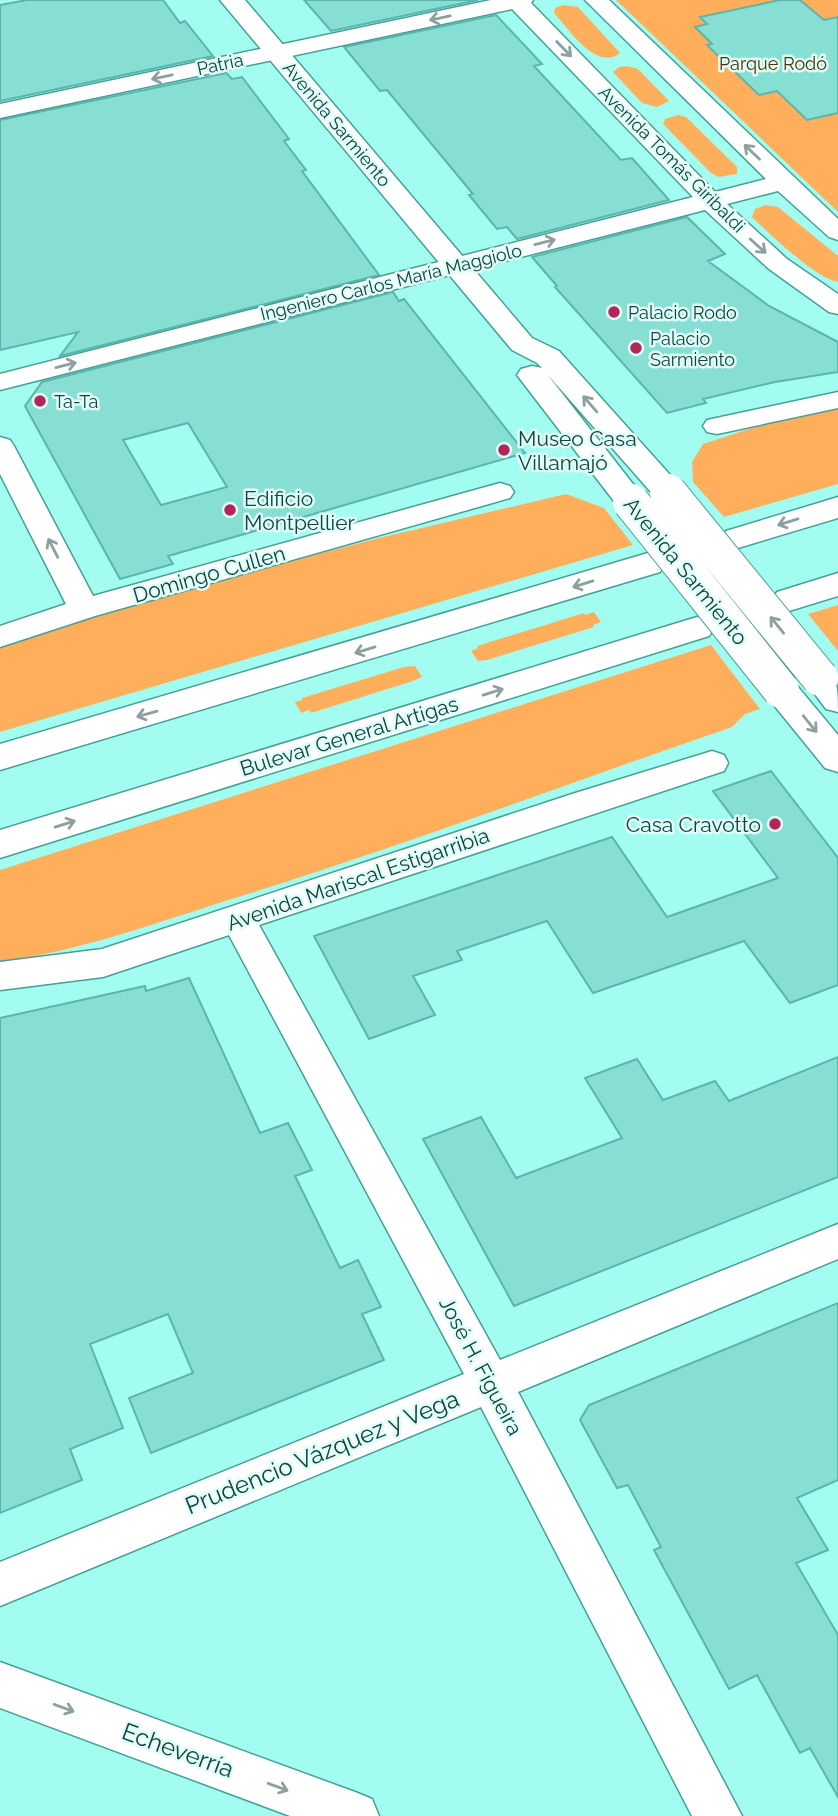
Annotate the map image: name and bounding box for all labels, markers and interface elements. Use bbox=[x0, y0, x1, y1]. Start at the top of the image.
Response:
one-way arrow bbox=[429, 12, 452, 26]
one-way arrow bbox=[555, 40, 572, 57]
street label: Patria bbox=[195, 49, 245, 79]
park label: Parque Rodó bbox=[719, 53, 827, 74]
street label: Avenida Sarmiento bbox=[279, 57, 396, 191]
one-way arrow bbox=[151, 70, 174, 84]
street label: Avenida Tomás Giribaldi bbox=[594, 81, 750, 237]
one-way arrow bbox=[743, 144, 760, 161]
one-way arrow bbox=[534, 235, 556, 248]
one-way arrow bbox=[749, 238, 767, 254]
street label: Ingeniero Carlos María Maggiolo bbox=[258, 239, 524, 325]
place label: Palacio Rodo bbox=[628, 302, 737, 323]
marker: Palacio Rodo bbox=[606, 304, 622, 320]
place label: Palacio Sarmiento bbox=[650, 328, 735, 370]
marker: Palacio Sarmiento bbox=[628, 340, 644, 356]
one-way arrow bbox=[54, 358, 77, 371]
place label: Ta-Ta bbox=[54, 391, 98, 412]
marker: Ta-Ta bbox=[32, 393, 48, 409]
one-way arrow bbox=[582, 395, 598, 413]
place label: Museo Casa Villamajó bbox=[518, 426, 637, 475]
marker: Museo Casa Villamajó bbox=[496, 442, 512, 458]
place label: Edificio Montpellier bbox=[244, 486, 356, 535]
street label: Avenida Sarmiento bbox=[619, 492, 753, 650]
marker: Edificio Montpellier bbox=[222, 502, 238, 518]
one-way arrow bbox=[777, 517, 799, 530]
one-way arrow bbox=[45, 538, 59, 559]
street label: Domingo Cullen bbox=[130, 540, 288, 608]
one-way arrow bbox=[572, 578, 594, 591]
one-way arrow bbox=[769, 616, 785, 634]
one-way arrow bbox=[354, 644, 376, 657]
one-way arrow bbox=[482, 684, 504, 697]
street label: Bulevar General Artigas bbox=[237, 691, 461, 781]
one-way arrow bbox=[136, 708, 158, 721]
one-way arrow bbox=[802, 715, 817, 733]
place label: Casa Cravotto bbox=[626, 812, 761, 837]
one-way arrow bbox=[54, 816, 76, 829]
marker: Casa Cravotto bbox=[767, 816, 783, 832]
street label: Avenida Mariscal Estigarribia bbox=[224, 822, 492, 936]
street label: José H. Figueira bbox=[434, 1293, 528, 1439]
street label: Prudencio Vázquez y Vega bbox=[181, 1384, 463, 1520]
one-way arrow bbox=[52, 1703, 74, 1716]
street label: Echeverría bbox=[118, 1716, 238, 1784]
one-way arrow bbox=[266, 1782, 288, 1794]

